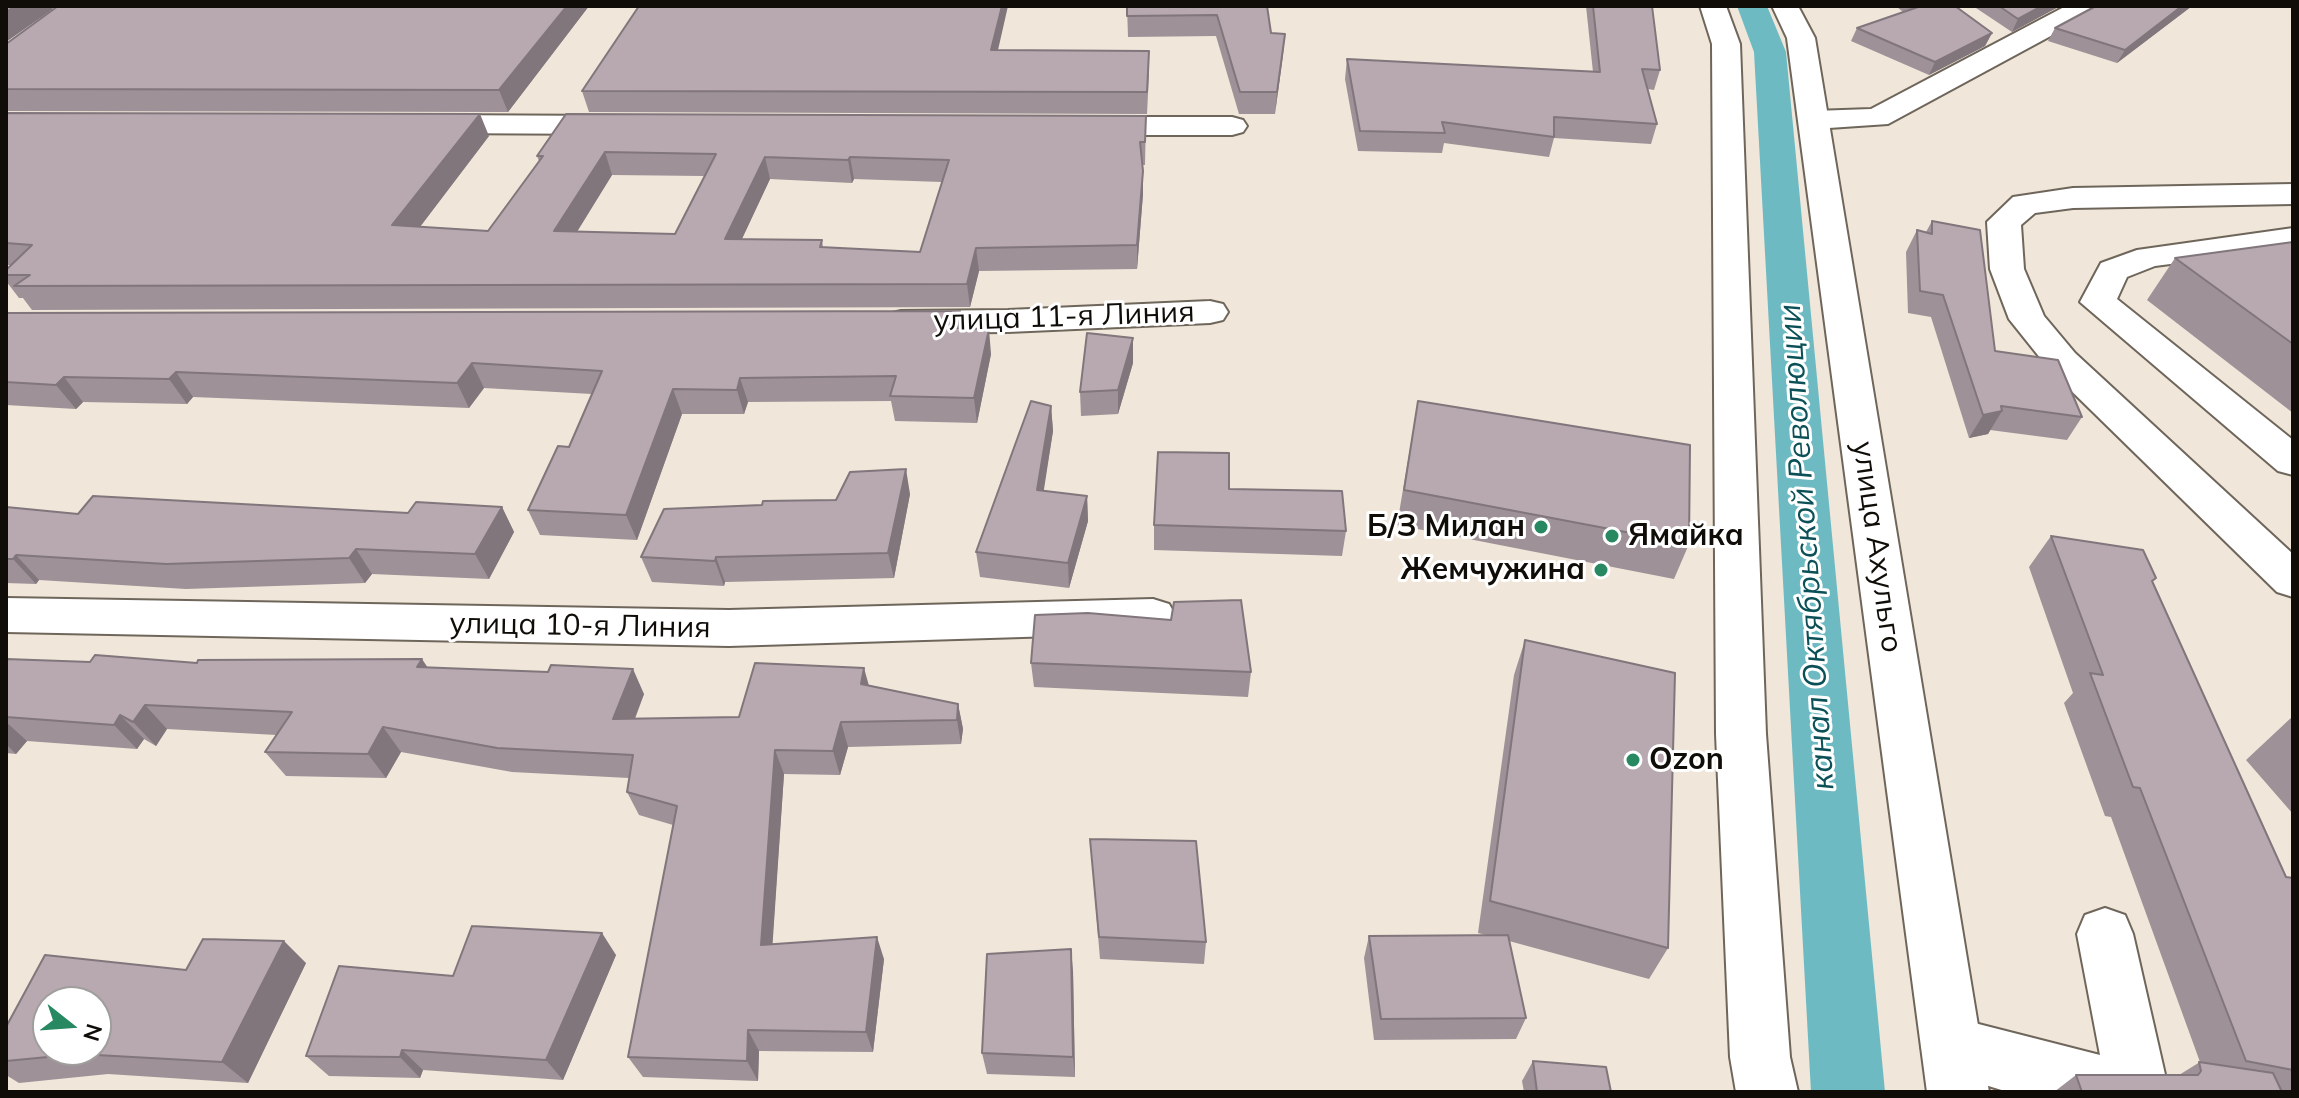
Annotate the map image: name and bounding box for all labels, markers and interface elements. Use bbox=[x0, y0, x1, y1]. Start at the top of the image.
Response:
street label: улица 11-я Линия bbox=[933, 294, 1195, 340]
water label: канал Октябрьской Революции bbox=[1771, 303, 1843, 791]
street label: улица Ахульго bbox=[1844, 439, 1910, 655]
place label: Б/З Милан bbox=[1367, 509, 1525, 545]
marker: Б/З Милан bbox=[1532, 518, 1550, 536]
place label: Ямайка bbox=[1628, 518, 1744, 554]
marker: Ямайка bbox=[1603, 527, 1621, 545]
place label: Жемчужина bbox=[1401, 552, 1585, 588]
marker: Жемчужина bbox=[1592, 561, 1610, 579]
street label: улица 10-я Линия bbox=[449, 606, 711, 646]
place label: Ozon bbox=[1649, 742, 1724, 778]
marker: Ozon bbox=[1624, 751, 1642, 769]
north arrow bbox=[32, 986, 112, 1066]
text: N bbox=[77, 1020, 109, 1044]

